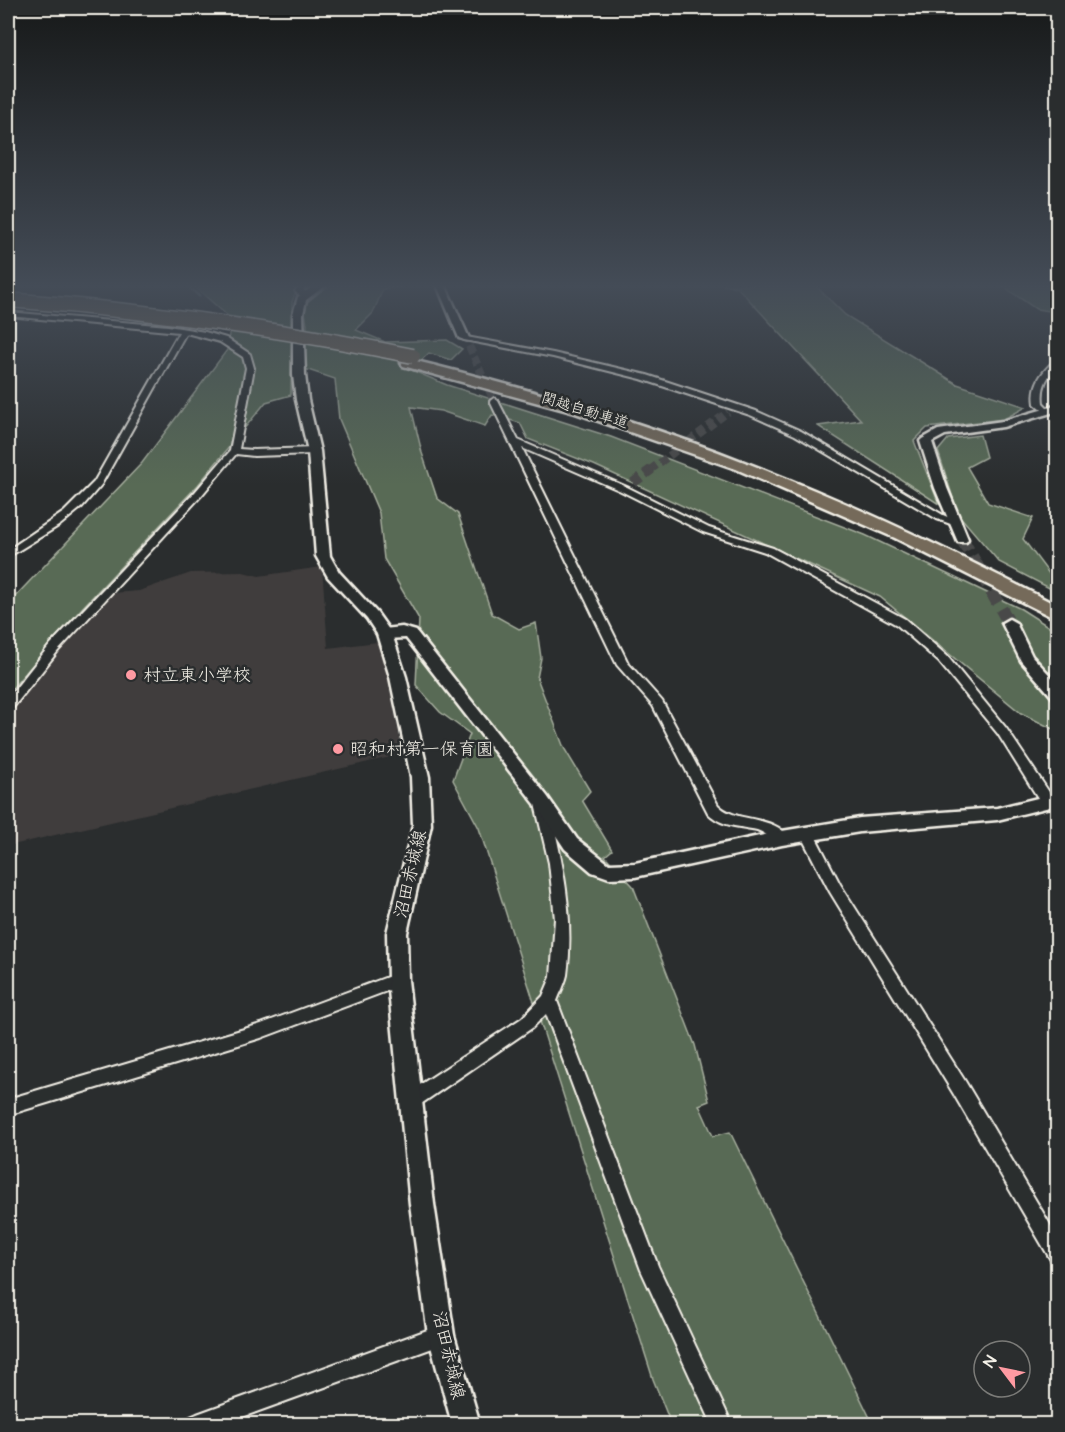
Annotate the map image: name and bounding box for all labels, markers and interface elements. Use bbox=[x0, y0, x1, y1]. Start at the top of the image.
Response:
street label: 関越自動車道 bbox=[539, 387, 631, 434]
place label: 村立東小学校 bbox=[143, 663, 251, 688]
marker: 村立東小学校 bbox=[124, 668, 138, 682]
place label: 昭和村第一保育園 bbox=[350, 737, 494, 762]
marker: 昭和村第一保育園 bbox=[331, 742, 345, 756]
street label: 沼田赤城線 bbox=[388, 827, 433, 921]
street label: 沼田赤城線 bbox=[426, 1308, 471, 1402]
north arrow bbox=[972, 1339, 1032, 1399]
text: N bbox=[978, 1351, 1002, 1372]

